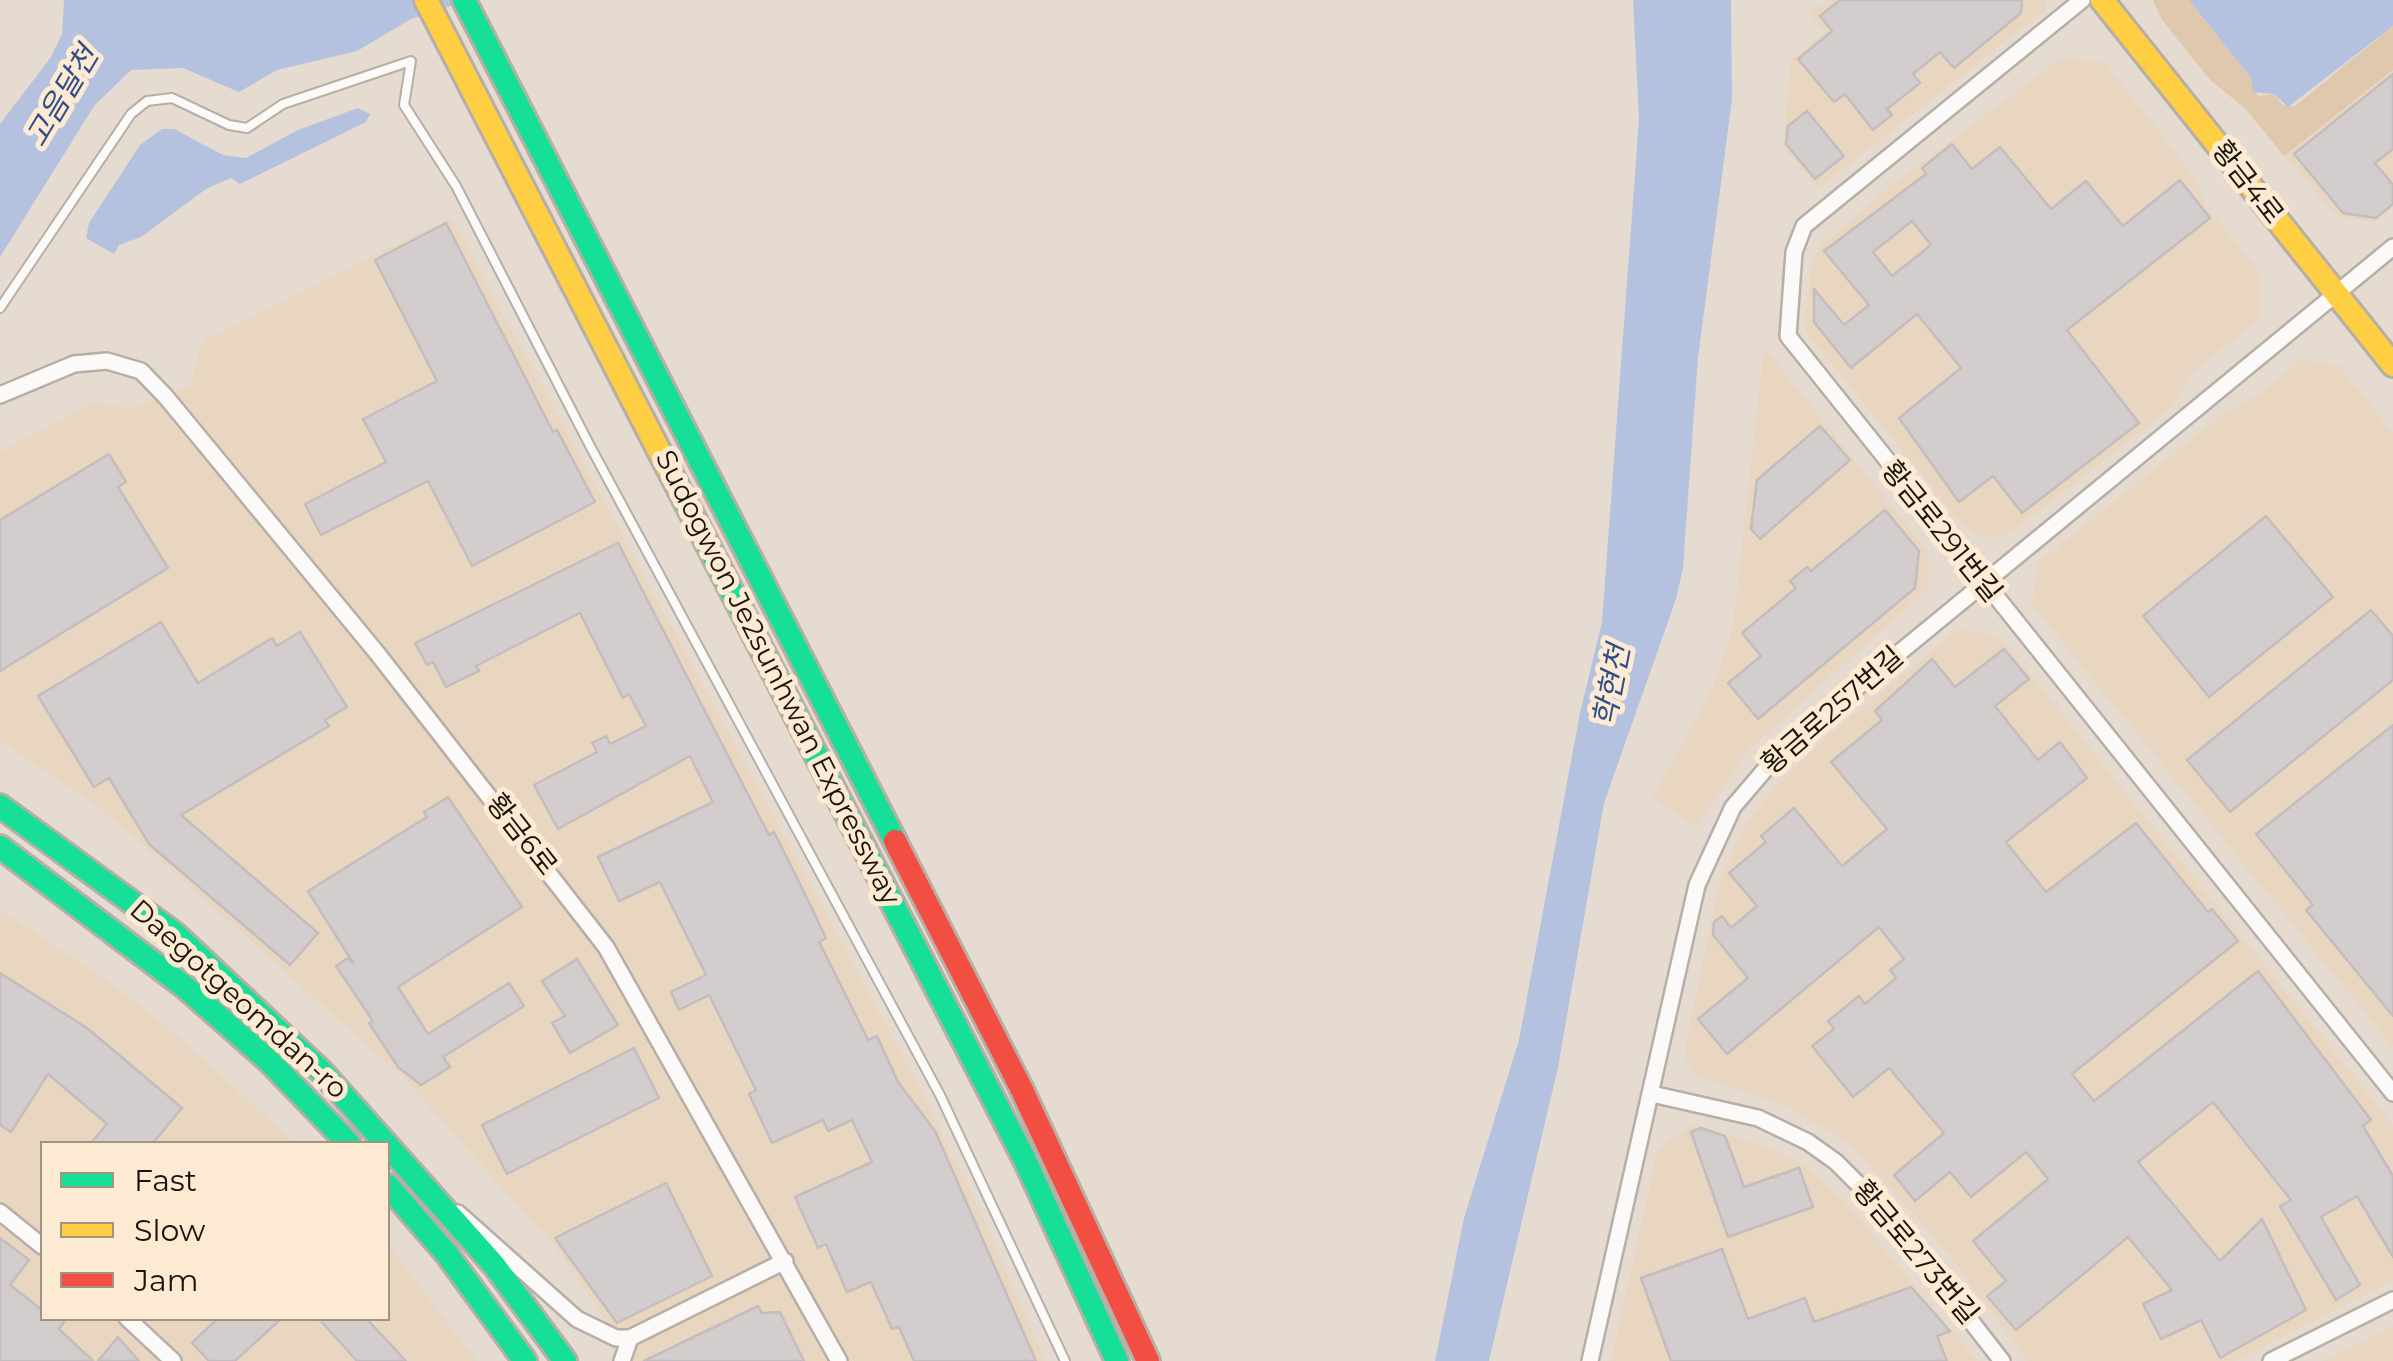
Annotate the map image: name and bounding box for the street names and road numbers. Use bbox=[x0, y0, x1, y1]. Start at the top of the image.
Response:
street label: 황금4로 bbox=[2204, 135, 2290, 231]
street label: Sudogwon Je2sunhwan Expressway bbox=[647, 445, 907, 911]
street label: 황금로291번길 bbox=[1874, 455, 2008, 609]
street label: 황금로257번길 bbox=[1755, 640, 1911, 782]
street label: 황금6로 bbox=[479, 787, 563, 883]
street label: Daegotgeomdan-ro bbox=[122, 893, 354, 1107]
street label: 황금로273번길 bbox=[1845, 1175, 1985, 1331]

